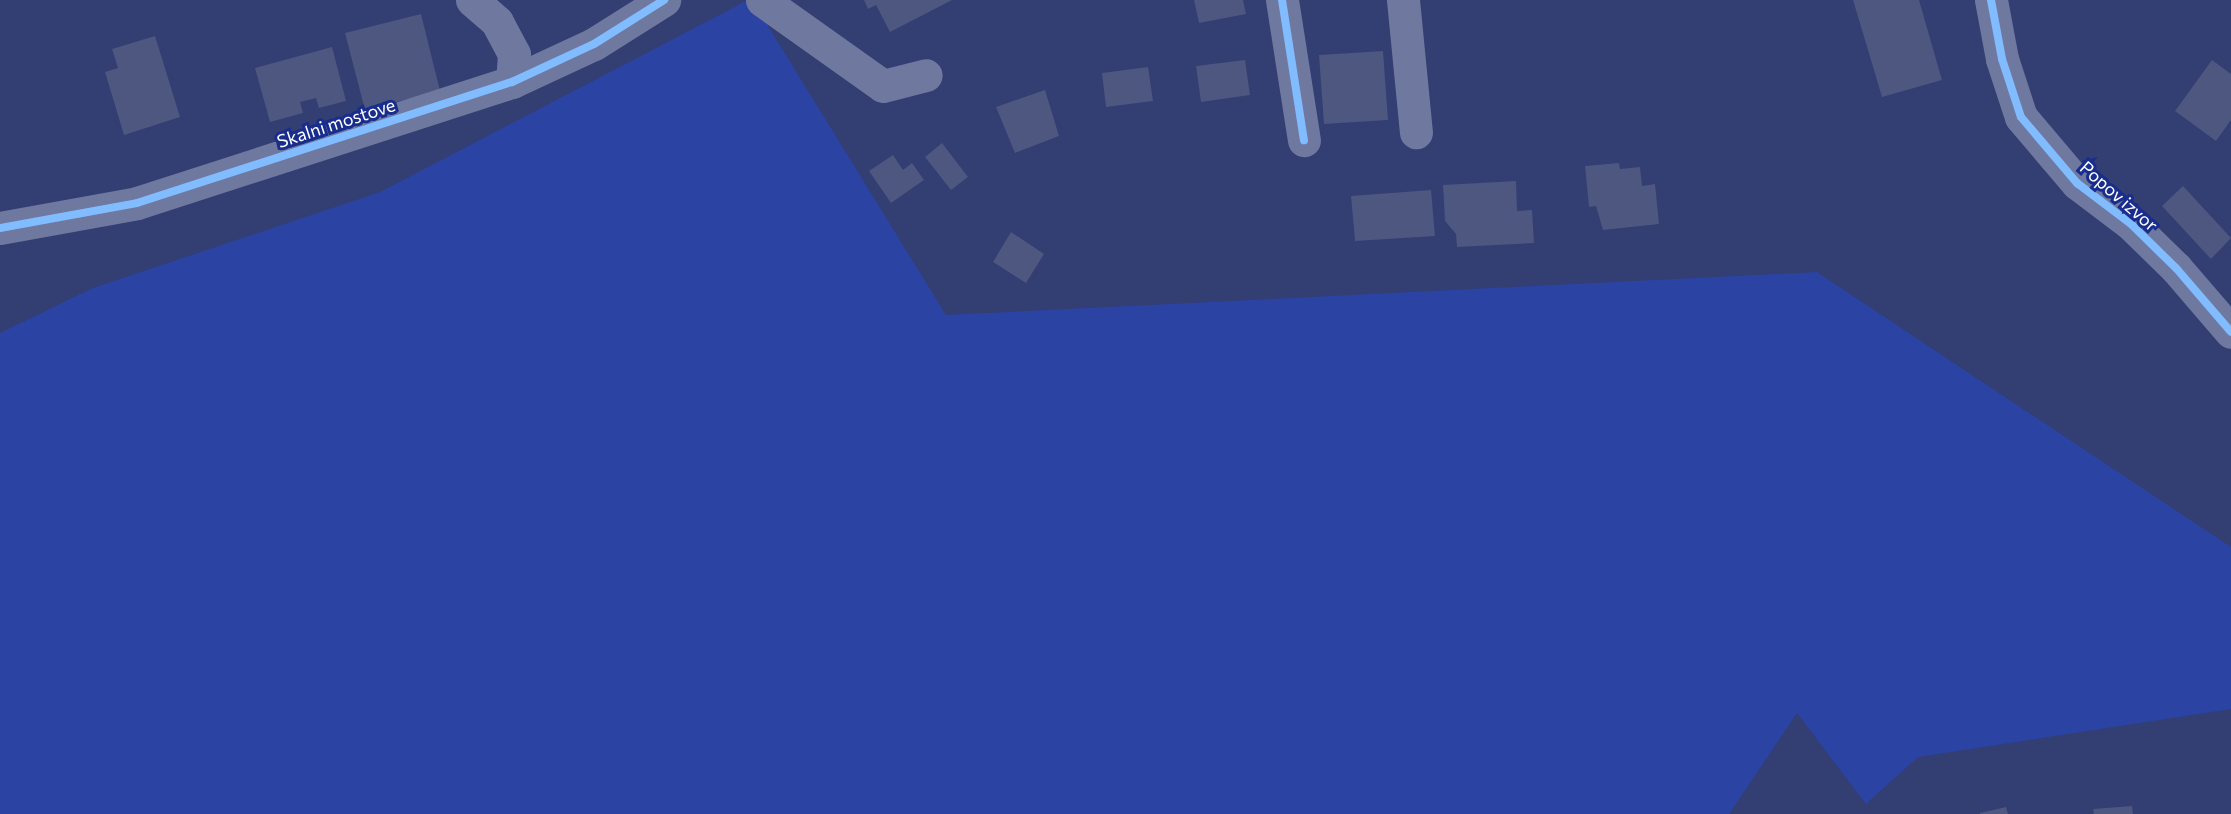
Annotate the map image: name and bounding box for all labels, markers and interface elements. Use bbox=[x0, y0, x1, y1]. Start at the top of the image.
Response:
street label: Skalni mostove bbox=[274, 94, 398, 152]
street label: Popov izvor bbox=[2076, 156, 2162, 236]

